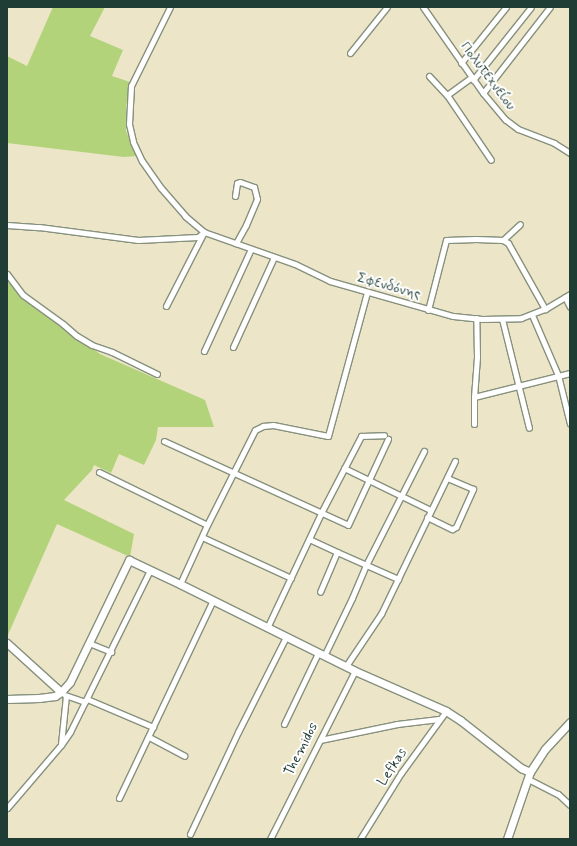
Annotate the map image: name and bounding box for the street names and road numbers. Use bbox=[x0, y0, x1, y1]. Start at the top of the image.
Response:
street label: Πολυτεχνείου bbox=[457, 39, 519, 113]
street label: Σφενδόνης bbox=[355, 269, 423, 303]
street label: Themidos bbox=[280, 719, 322, 779]
street label: Lefkas bbox=[374, 745, 410, 789]

